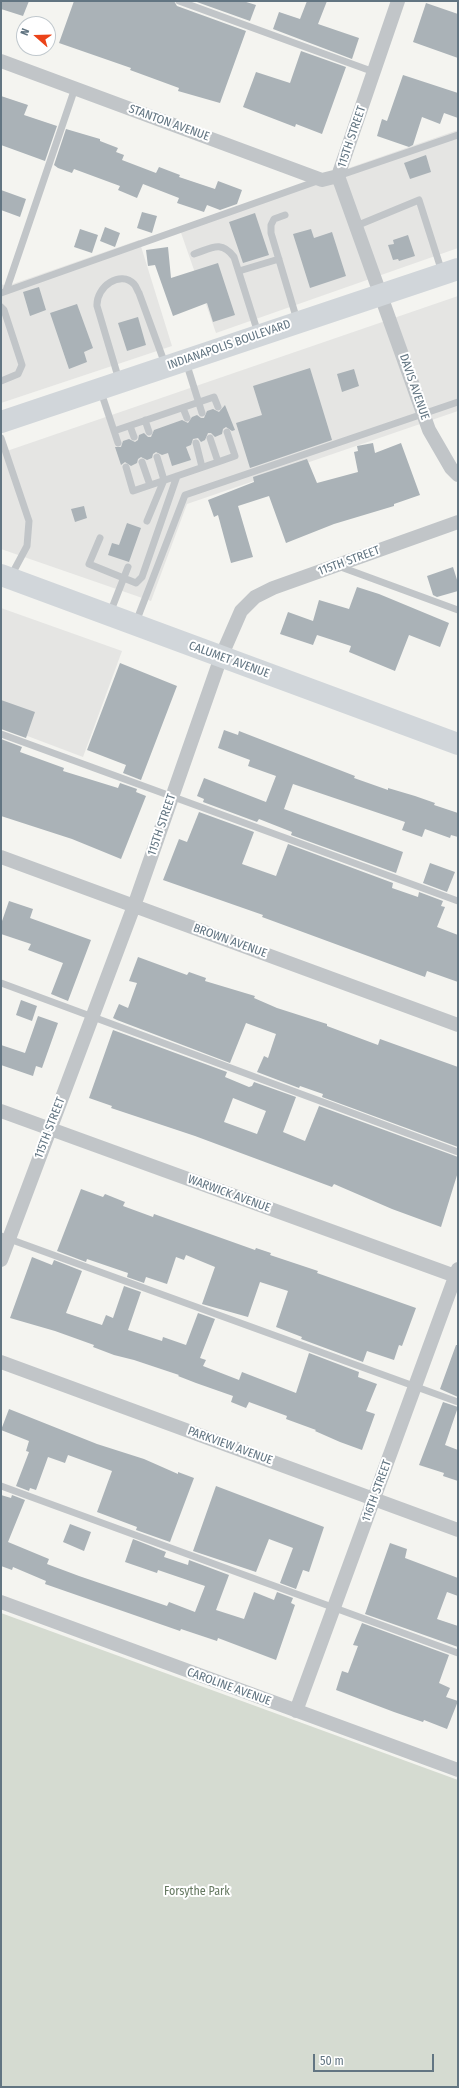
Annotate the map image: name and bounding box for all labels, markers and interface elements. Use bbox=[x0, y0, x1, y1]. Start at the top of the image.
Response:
north arrow bbox=[16, 16, 56, 56]
text: N bbox=[18, 27, 32, 37]
street label: STANTON AVENUE bbox=[127, 102, 211, 144]
street label: 115TH STREET bbox=[335, 104, 369, 170]
street label: INDIANAPOLIS BOULEVARD bbox=[165, 317, 293, 373]
street label: DAVIS AVENUE bbox=[396, 352, 432, 422]
street label: 115TH STREET bbox=[316, 543, 382, 579]
street label: CALUMET AVENUE bbox=[187, 639, 271, 681]
street label: 115TH STREET bbox=[145, 792, 179, 858]
street label: BROWN AVENUE bbox=[191, 921, 269, 961]
street label: 115TH STREET bbox=[32, 1095, 68, 1161]
street label: WARWICK AVENUE bbox=[186, 1172, 272, 1216]
street label: PARKVIEW AVENUE bbox=[186, 1424, 274, 1468]
street label: 116TH STREET bbox=[359, 1458, 395, 1524]
street label: CAROLINE AVENUE bbox=[185, 1665, 273, 1709]
park label: Forsythe Park bbox=[164, 1885, 230, 1899]
scale bar bbox=[315, 2046, 436, 2072]
text: 50 m bbox=[320, 2054, 344, 2068]

